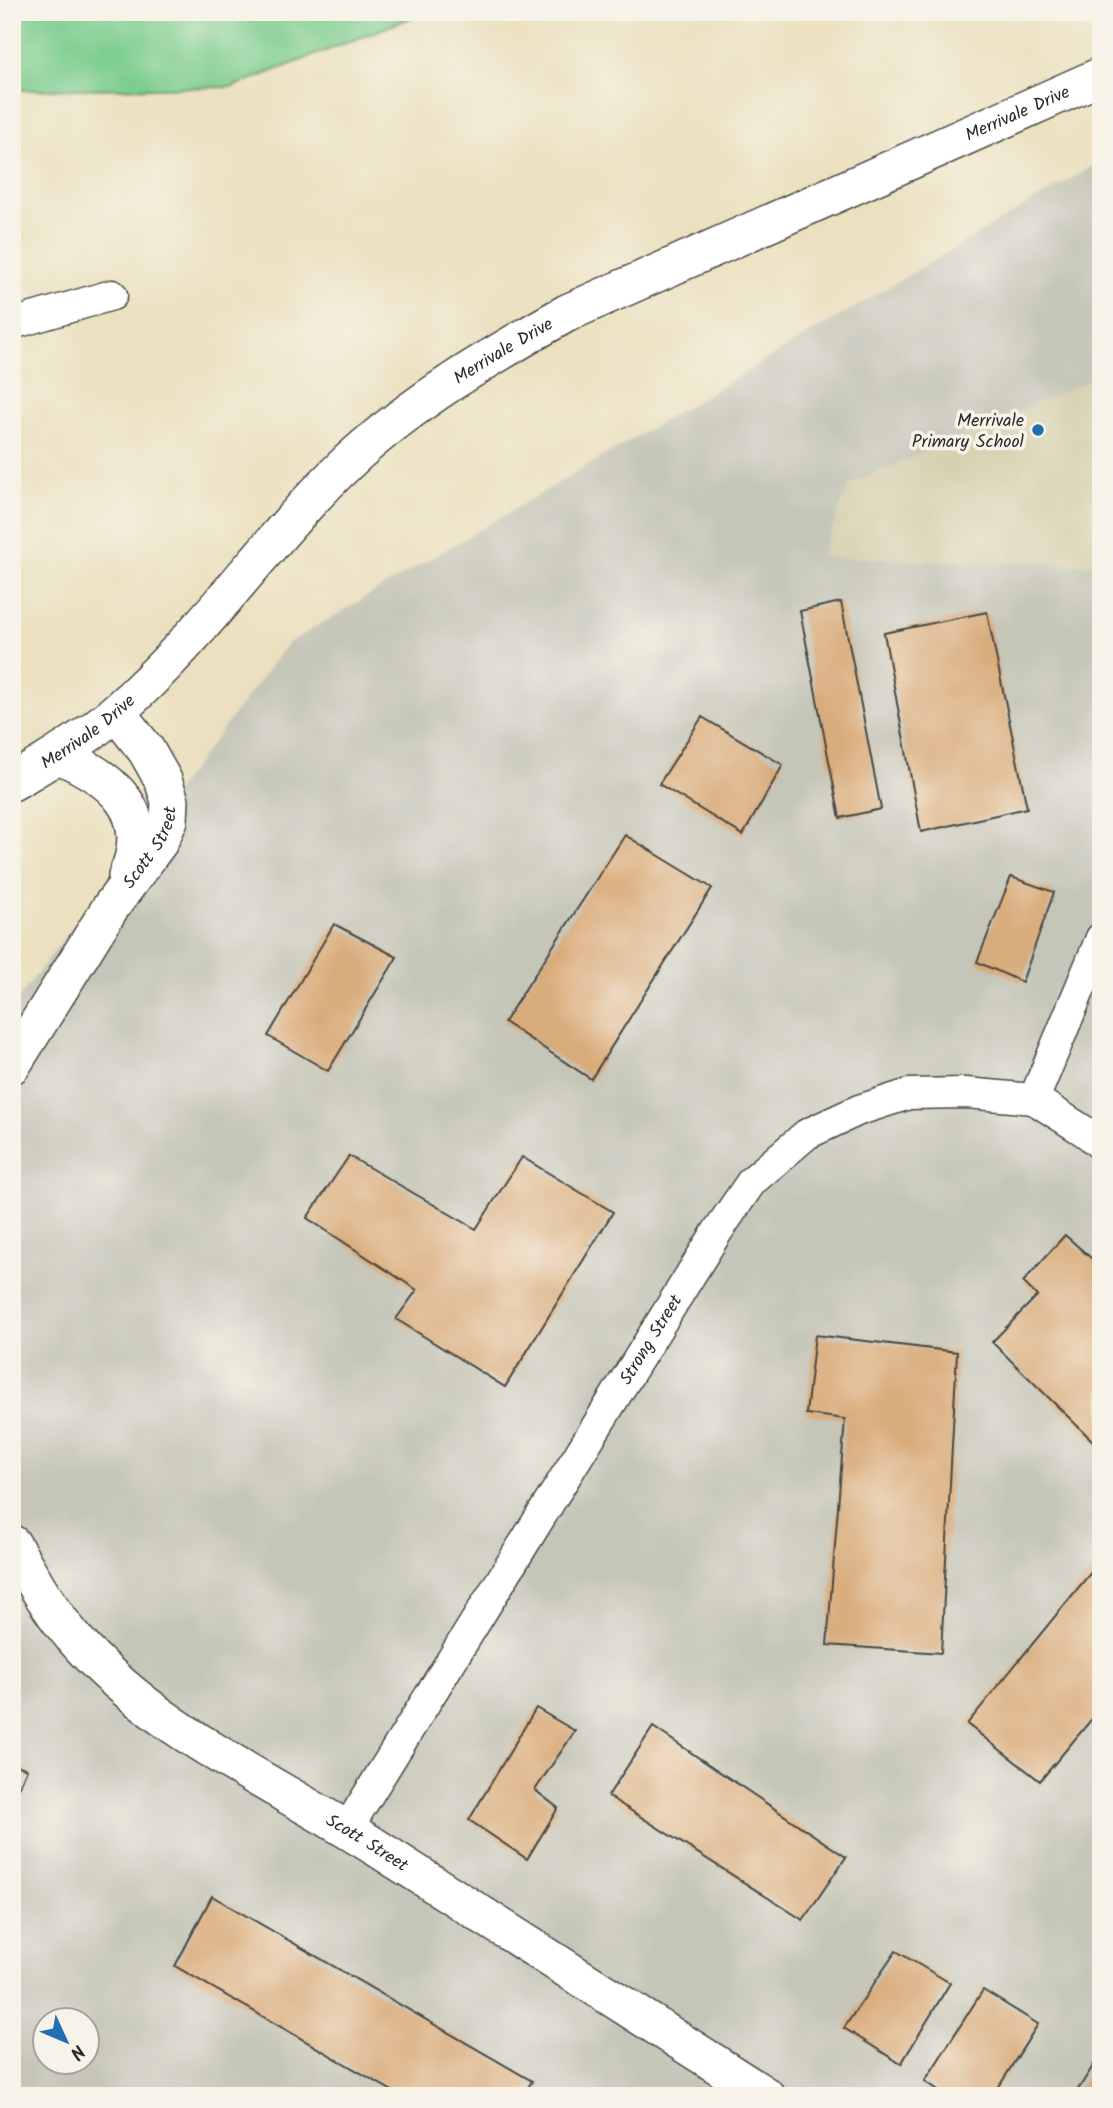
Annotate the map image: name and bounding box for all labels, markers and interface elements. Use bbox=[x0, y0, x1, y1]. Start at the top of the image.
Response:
street label: Merrivale Drive bbox=[961, 79, 1075, 150]
street label: Merrivale Drive bbox=[448, 311, 559, 393]
place label: Merrivale Primary School bbox=[912, 407, 1025, 457]
marker: Merrivale Primary School bbox=[1030, 422, 1046, 438]
street label: Merrivale Drive bbox=[35, 688, 143, 778]
street label: Scott Street bbox=[116, 804, 186, 895]
street label: Strong Street bbox=[613, 1288, 691, 1391]
street label: Scott Street bbox=[320, 1807, 415, 1881]
north arrow bbox=[32, 2007, 102, 2076]
text: N bbox=[62, 2037, 92, 2066]

